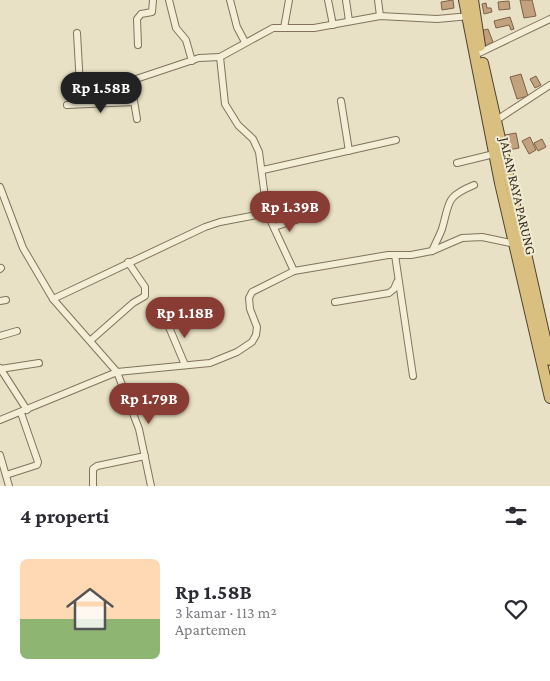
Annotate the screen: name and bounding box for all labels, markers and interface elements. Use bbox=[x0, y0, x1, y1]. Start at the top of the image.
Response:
pin: Rp 1.58B bbox=[49, 72, 153, 114]
text: Rp 1.58B bbox=[72, 79, 130, 96]
street label: JALAN RAYA PARUNG bbox=[496, 134, 539, 257]
pin: Rp 1.39B bbox=[238, 190, 342, 233]
text: Rp 1.39B bbox=[261, 198, 319, 215]
pin: Rp 1.18B bbox=[133, 296, 237, 339]
text: Rp 1.18B bbox=[157, 304, 213, 321]
pin: Rp 1.79B bbox=[97, 382, 201, 425]
text: Rp 1.79B bbox=[120, 390, 178, 407]
icon: filters bbox=[502, 502, 530, 530]
text: 4 properti bbox=[20, 504, 109, 528]
icon: home bbox=[60, 579, 120, 639]
text: Rp 1.58B bbox=[175, 580, 252, 604]
icon: heart bbox=[502, 595, 530, 623]
text: 3 kamar · 113 m² bbox=[175, 604, 277, 621]
text: Apartemen bbox=[175, 621, 246, 638]

